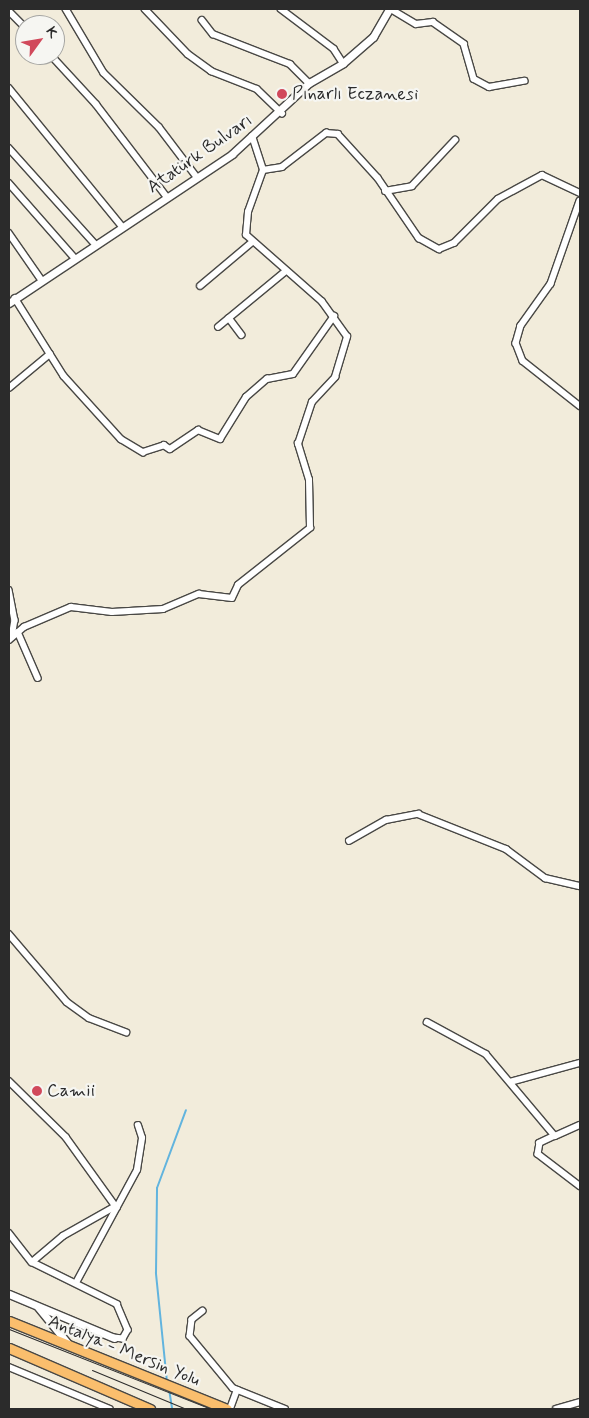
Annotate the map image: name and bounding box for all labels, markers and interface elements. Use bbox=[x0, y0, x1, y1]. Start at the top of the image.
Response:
north arrow bbox=[15, 15, 65, 65]
text: K bbox=[42, 24, 62, 42]
place label: Pınarlı Eczanesi bbox=[292, 83, 418, 105]
marker: Pınarlı Eczanesi bbox=[276, 88, 288, 100]
street label: Atatürk Bulvarı bbox=[144, 110, 256, 198]
place label: Camii bbox=[47, 1080, 95, 1102]
marker: Camii bbox=[31, 1085, 43, 1097]
street label: Antalya - Mersin Yolu bbox=[44, 1310, 204, 1392]

